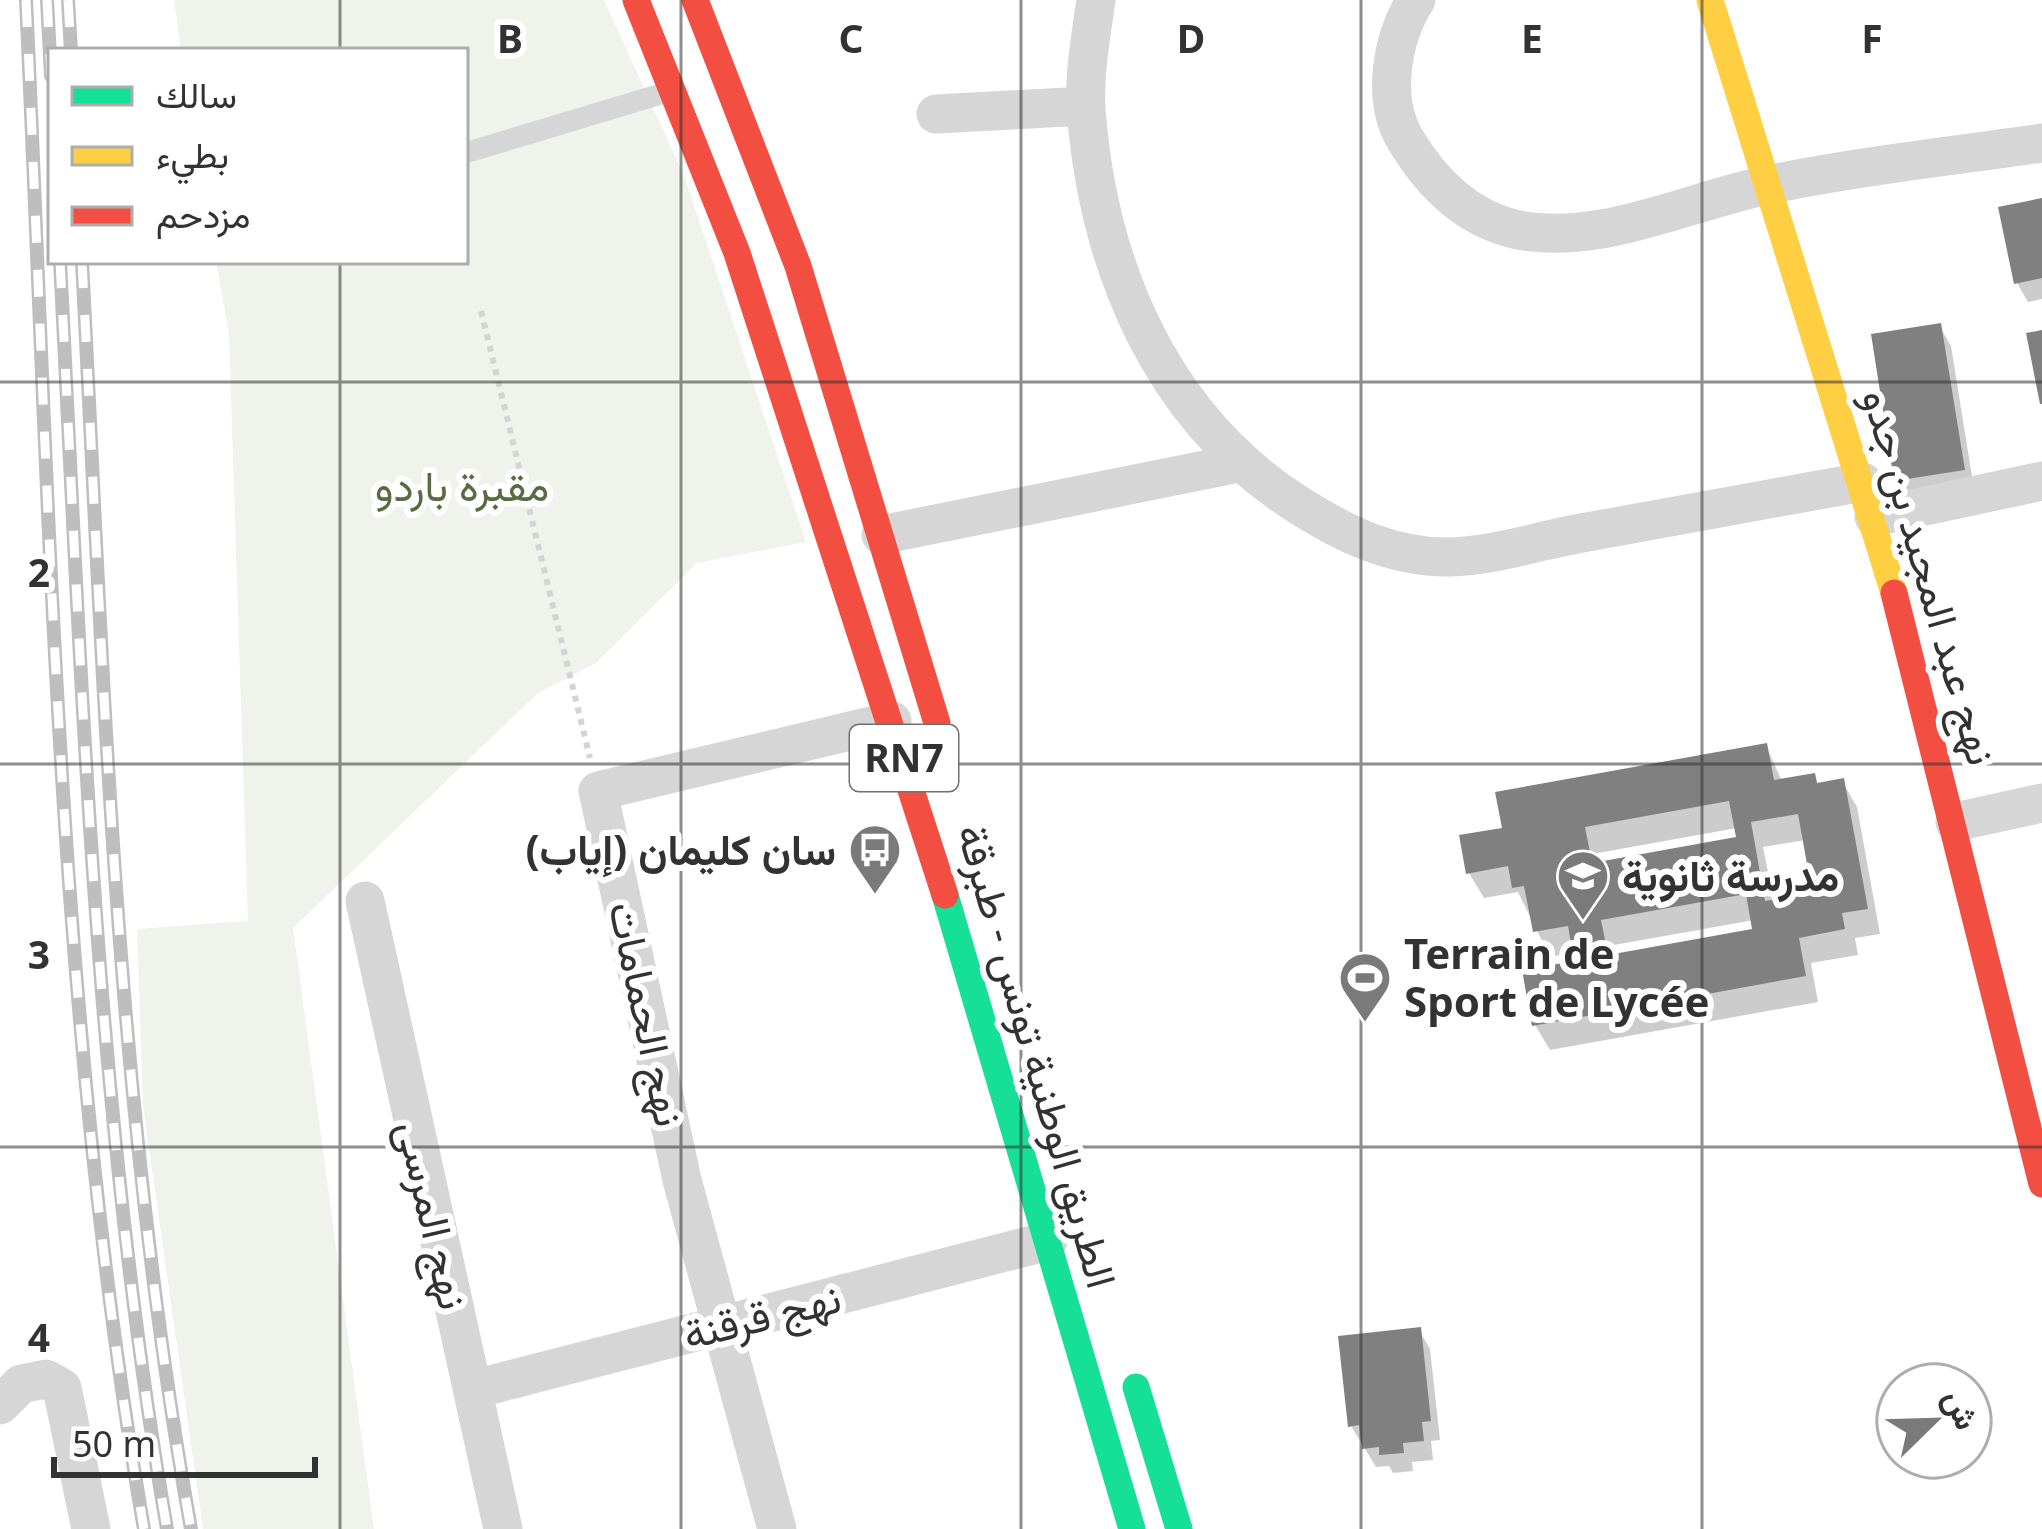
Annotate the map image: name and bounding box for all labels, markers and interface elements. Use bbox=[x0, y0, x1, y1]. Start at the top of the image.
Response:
text: B bbox=[497, 11, 523, 64]
text: C bbox=[838, 11, 864, 64]
text: D bbox=[1177, 11, 1205, 64]
text: E bbox=[1521, 11, 1543, 64]
text: F bbox=[1861, 11, 1883, 64]
legend bbox=[48, 48, 468, 264]
text: سالك bbox=[156, 70, 237, 119]
text: بطيء bbox=[156, 130, 229, 185]
text: مزدحم bbox=[156, 190, 250, 239]
street label: نهج عبد المجيد بن جدو bbox=[1849, 382, 2012, 772]
park label: مقبرة باردو bbox=[375, 456, 549, 513]
text: 2 bbox=[28, 545, 50, 598]
road number: RN7 bbox=[850, 725, 958, 791]
street label: الطريق الوطنية تونس - طبرقة bbox=[945, 817, 1132, 1294]
place label: سان كليمان (إياب) bbox=[525, 820, 836, 878]
bus stop icon: سان كليمان (إياب) bbox=[847, 822, 903, 896]
place label: مدرسة ثانوية bbox=[1622, 846, 1839, 903]
school or university icon: مدرسة ثانوية bbox=[1555, 848, 1611, 922]
street label: نهج الحمامات bbox=[595, 896, 700, 1132]
place label: Terrain de Sport de Lycée bbox=[1404, 924, 1710, 1029]
text: 3 bbox=[28, 927, 50, 980]
sports icon: Terrain de Sport de Lycée bbox=[1337, 950, 1393, 1024]
street label: نهج المرسى bbox=[383, 1115, 484, 1315]
street label: نهج قرقنة bbox=[677, 1267, 847, 1364]
text: 4 bbox=[28, 1310, 50, 1363]
north arrow bbox=[1874, 1361, 1994, 1481]
text: ش bbox=[1934, 1382, 1991, 1436]
scale bar bbox=[54, 1403, 315, 1477]
text: 50 m bbox=[72, 1419, 156, 1468]

